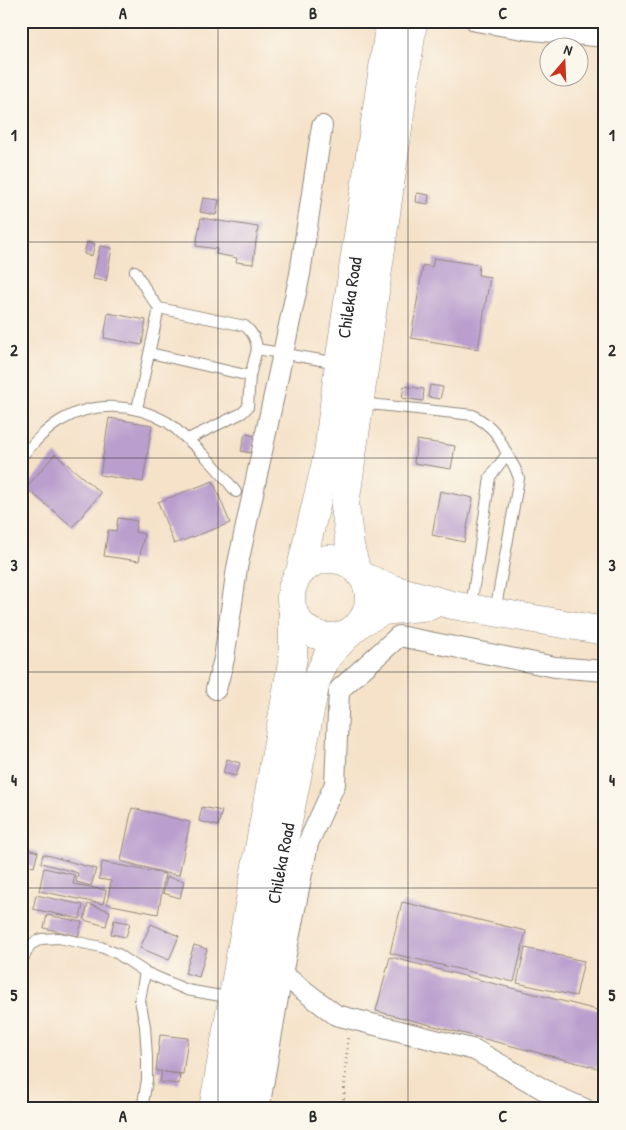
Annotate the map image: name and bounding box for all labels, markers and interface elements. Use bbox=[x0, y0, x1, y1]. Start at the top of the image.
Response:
text: A bbox=[119, 2, 127, 24]
text: B bbox=[309, 2, 317, 24]
text: C bbox=[499, 2, 508, 24]
north arrow bbox=[538, 38, 588, 88]
text: N bbox=[562, 39, 576, 60]
text: 1 bbox=[11, 124, 17, 146]
text: 1 bbox=[609, 124, 615, 146]
street label: Chileka Road bbox=[330, 255, 367, 340]
text: 2 bbox=[10, 339, 18, 361]
text: 2 bbox=[608, 339, 616, 361]
text: 3 bbox=[10, 554, 18, 576]
text: 3 bbox=[608, 554, 616, 576]
text: 4 bbox=[11, 769, 17, 791]
text: 4 bbox=[609, 769, 615, 791]
street label: Chileka Road bbox=[260, 821, 300, 906]
text: 5 bbox=[11, 984, 18, 1006]
text: 5 bbox=[609, 984, 616, 1006]
text: A bbox=[119, 1105, 127, 1127]
text: B bbox=[309, 1105, 317, 1127]
text: C bbox=[499, 1105, 508, 1127]

